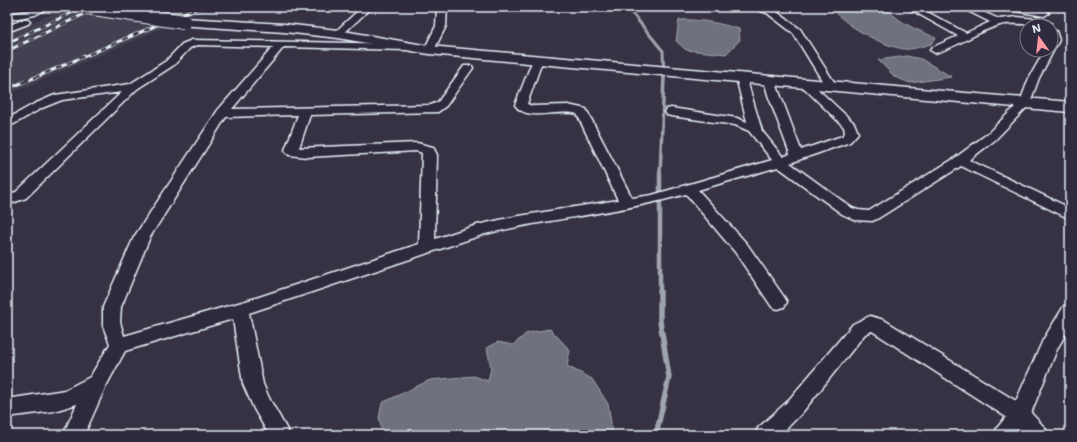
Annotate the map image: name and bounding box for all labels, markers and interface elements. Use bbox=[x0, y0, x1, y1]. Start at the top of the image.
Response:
north arrow bbox=[1019, 18, 1059, 58]
text: N bbox=[1030, 20, 1043, 37]

